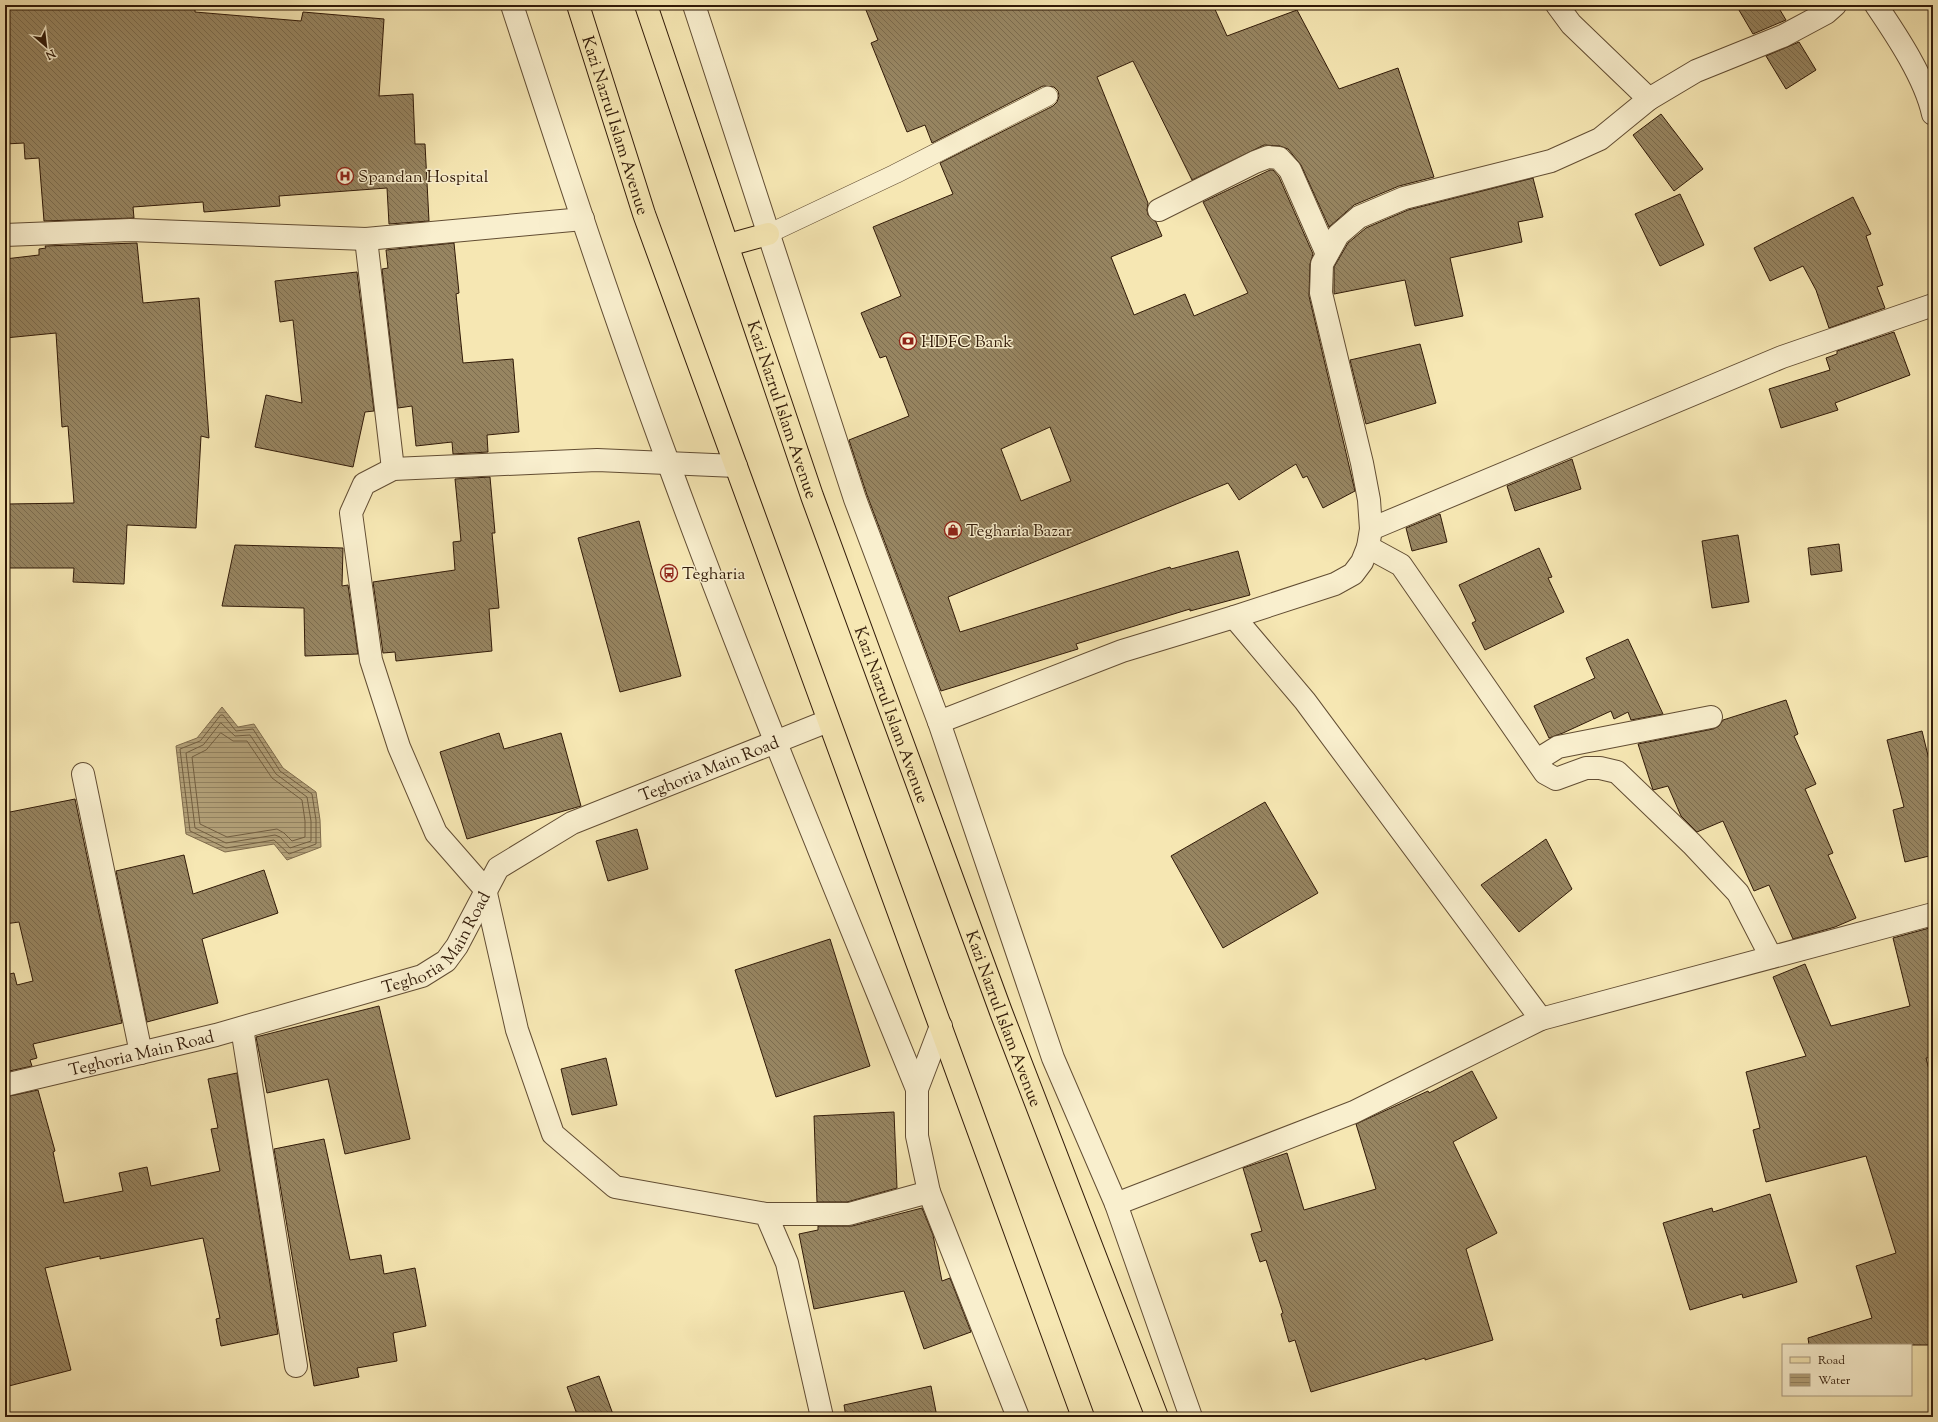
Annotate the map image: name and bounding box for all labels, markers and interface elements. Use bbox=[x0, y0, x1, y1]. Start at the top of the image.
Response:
north arrow bbox=[26, 26, 66, 66]
street label: Kazi Nazrul Islam Avenue bbox=[574, 33, 654, 218]
text: N bbox=[42, 44, 59, 63]
hospital icon: Spandan Hospital bbox=[335, 166, 355, 186]
place label: Spandan Hospital bbox=[358, 166, 489, 190]
street label: Kazi Nazrul Islam Avenue bbox=[740, 318, 822, 503]
bank icon: HDFC Bank bbox=[898, 331, 918, 351]
place label: HDFC Bank bbox=[921, 331, 1013, 355]
shop icon: Tegharia Bazar bbox=[943, 520, 963, 540]
place label: Tegharia Bazar bbox=[966, 520, 1072, 544]
bus stop icon: Tegharia bbox=[659, 563, 679, 583]
place label: Tegharia bbox=[682, 563, 745, 587]
street label: Kazi Nazrul Islam Avenue bbox=[847, 623, 934, 807]
street label: Teghoria Main Road bbox=[636, 732, 783, 809]
street label: Teghoria Main Road bbox=[379, 888, 498, 1001]
street label: Kazi Nazrul Islam Avenue bbox=[958, 928, 1046, 1111]
street label: Teghoria Main Road bbox=[67, 1026, 217, 1083]
legend bbox=[1782, 1344, 1912, 1396]
text: Road bbox=[1818, 1352, 1845, 1370]
text: Water bbox=[1818, 1372, 1851, 1390]

